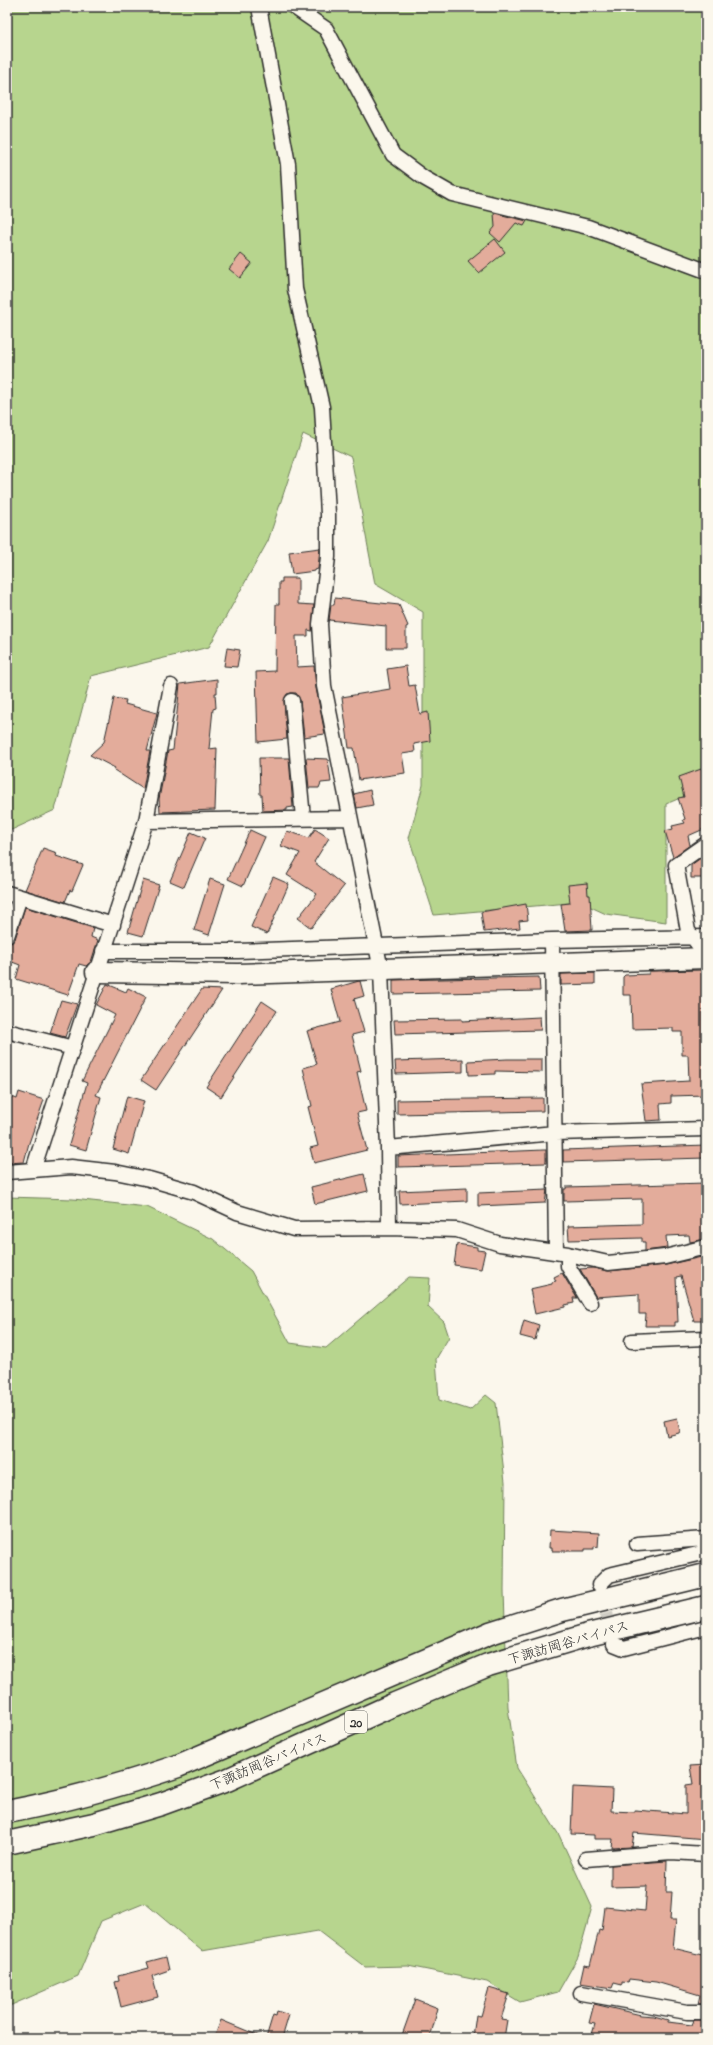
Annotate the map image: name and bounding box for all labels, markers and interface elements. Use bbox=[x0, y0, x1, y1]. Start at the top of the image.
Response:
street label: 下諏訪岡谷バイパス bbox=[505, 1616, 632, 1671]
road number: 20 bbox=[345, 1711, 367, 1733]
street label: 下諏訪岡谷バイパス bbox=[207, 1728, 331, 1797]

